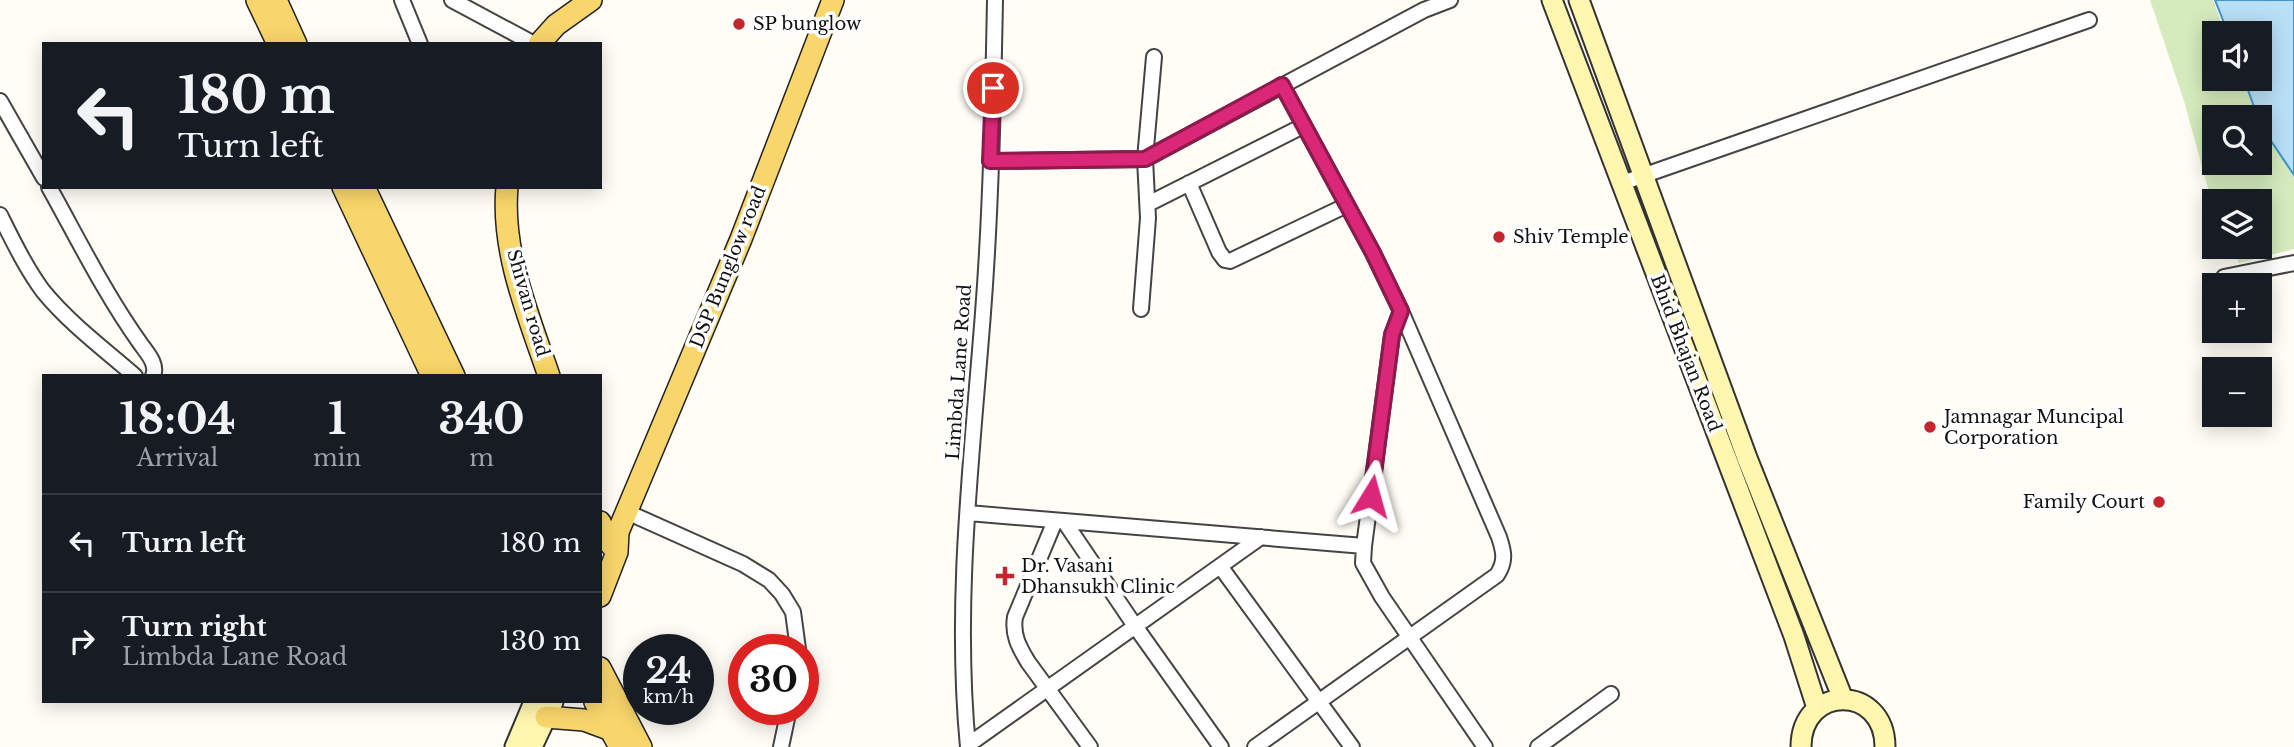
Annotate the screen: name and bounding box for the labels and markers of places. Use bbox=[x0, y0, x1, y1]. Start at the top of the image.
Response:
place label: SP bunglow bbox=[753, 13, 862, 35]
marker: SP bunglow bbox=[731, 16, 747, 32]
pin bbox=[963, 58, 1023, 118]
place label: Shiv Temple bbox=[1513, 226, 1629, 248]
marker: Shiv Temple bbox=[1491, 229, 1507, 245]
place label: Jamnagar Muncipal Corporation bbox=[1942, 406, 2124, 449]
marker: Jamnagar Muncipal Corporation bbox=[1922, 419, 1938, 435]
place label: Family Court bbox=[2023, 491, 2145, 513]
marker: Family Court bbox=[2151, 494, 2167, 510]
place label: Dr. Vasani Dhansukh Clinic bbox=[1021, 555, 1175, 598]
marker: Dr. Vasani Dhansukh Clinic bbox=[995, 566, 1015, 586]

